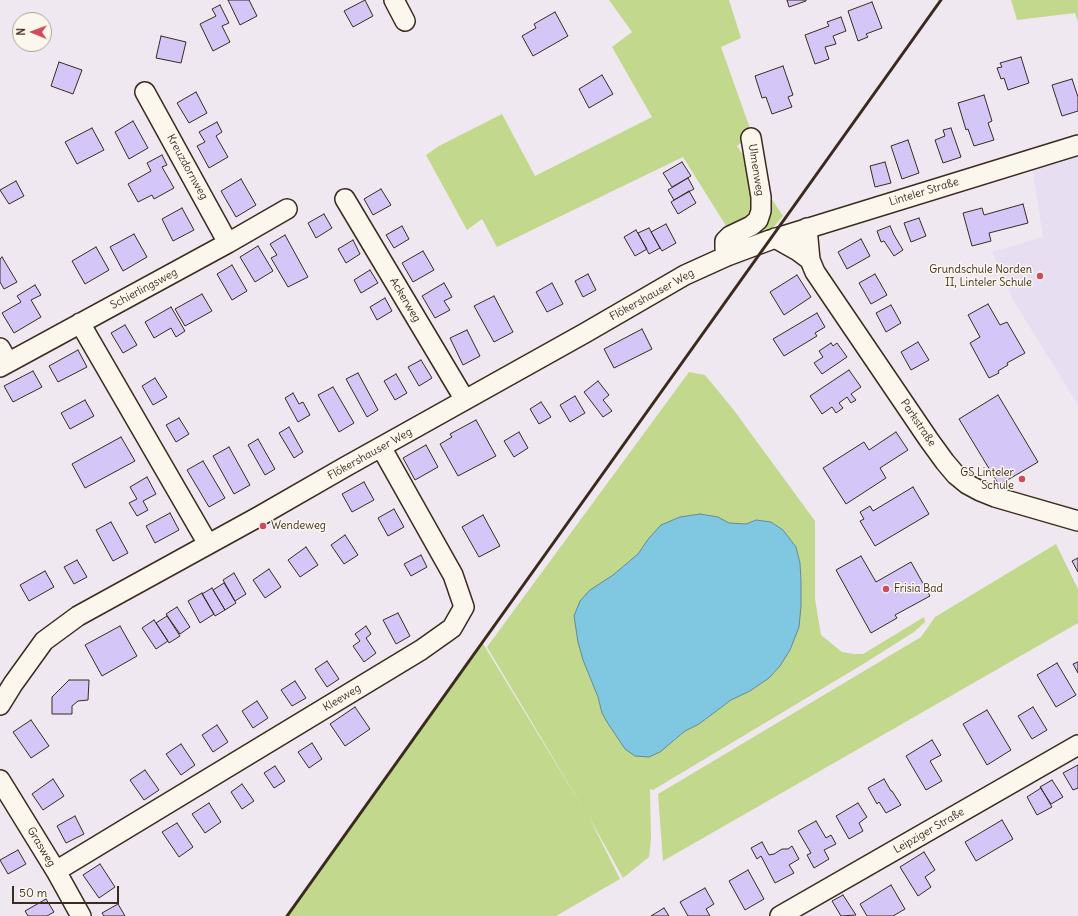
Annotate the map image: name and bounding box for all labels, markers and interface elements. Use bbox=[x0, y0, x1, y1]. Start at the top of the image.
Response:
north arrow bbox=[12, 12, 52, 52]
text: N bbox=[14, 28, 28, 36]
street label: Kreuzdornweg bbox=[164, 132, 210, 202]
street label: Ulmenweg bbox=[745, 143, 767, 197]
street label: Linteler Straße bbox=[888, 175, 960, 209]
place label: Grundschule Norden II, Linteler Schule bbox=[929, 263, 1032, 289]
street label: Schierlingsweg bbox=[108, 266, 180, 312]
street label: Flökershauser Weg bbox=[607, 266, 697, 324]
marker: Grundschule Norden II, Linteler Schule bbox=[1035, 271, 1045, 281]
street label: Ackerweg bbox=[387, 275, 423, 325]
street label: Parkstraße bbox=[897, 397, 939, 449]
street label: Flökershauser Weg bbox=[325, 425, 415, 483]
place label: GS Linteler Schule bbox=[960, 466, 1014, 492]
marker: GS Linteler Schule bbox=[1017, 474, 1027, 484]
place label: Wendeweg bbox=[271, 519, 326, 533]
marker: Wendeweg bbox=[258, 521, 268, 531]
place label: Frisia Bad bbox=[894, 582, 943, 596]
marker: Frisia Bad bbox=[881, 584, 891, 594]
street label: Kleeweg bbox=[321, 682, 363, 714]
street label: Leipziger Straße bbox=[891, 805, 967, 857]
street label: Grasweg bbox=[24, 825, 58, 869]
scale bar bbox=[14, 878, 121, 904]
text: 50 m bbox=[19, 885, 47, 900]

